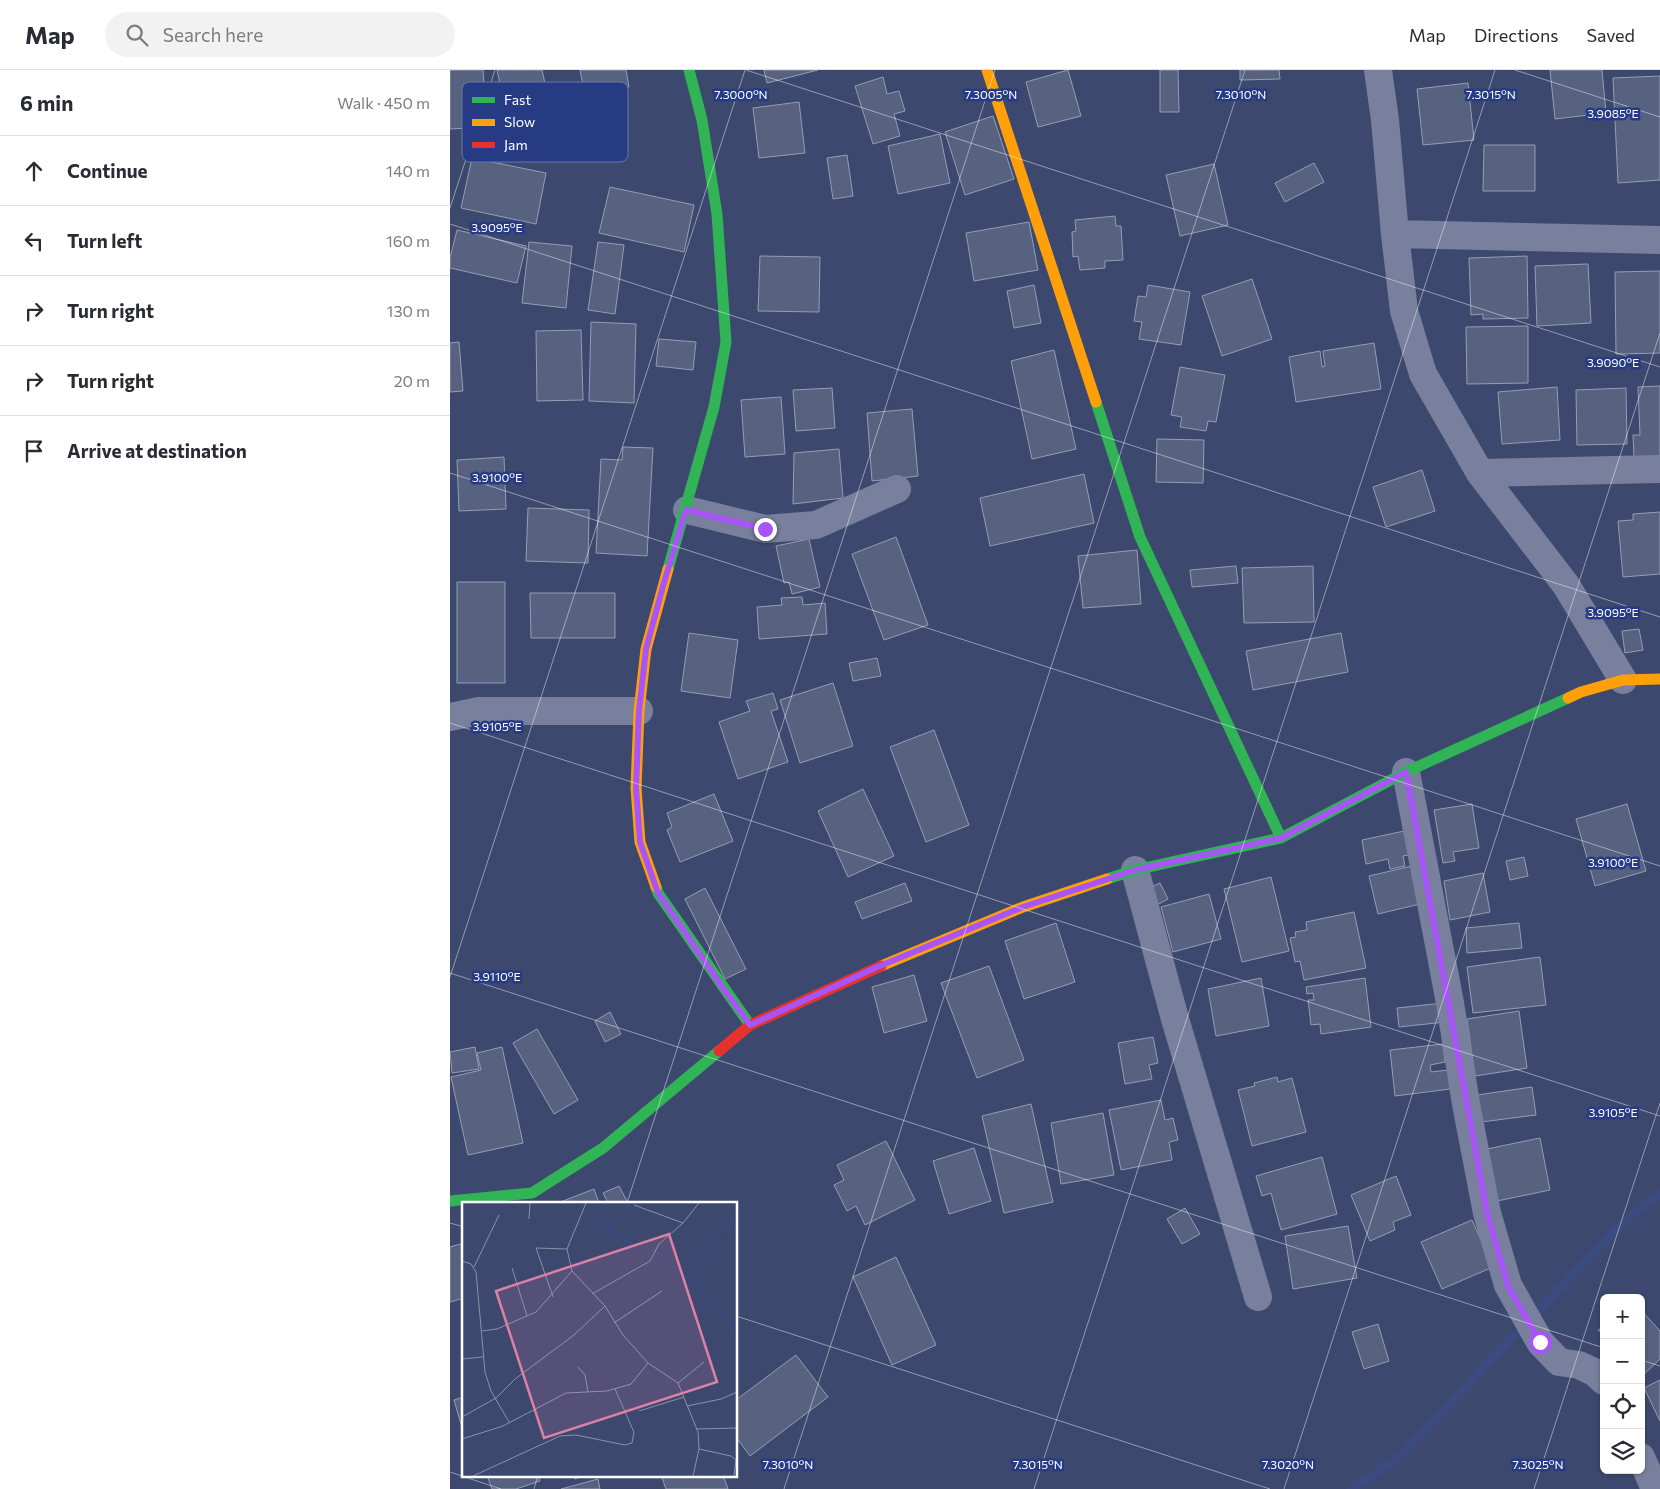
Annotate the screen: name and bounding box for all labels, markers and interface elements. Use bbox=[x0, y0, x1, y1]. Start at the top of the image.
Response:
search box bbox=[105, 12, 455, 57]
text: Map bbox=[25, 20, 75, 49]
icon: search bbox=[123, 21, 151, 49]
text: Search here bbox=[163, 23, 263, 46]
text: Map bbox=[1409, 24, 1446, 46]
text: Directions bbox=[1474, 24, 1558, 46]
text: Saved bbox=[1586, 24, 1635, 46]
legend bbox=[462, 82, 628, 162]
text: 7.3000°N bbox=[714, 87, 768, 101]
text: 7.3005°N bbox=[965, 87, 1017, 101]
text: 7.3010°N bbox=[1216, 87, 1266, 101]
text: 7.3015°N bbox=[1466, 87, 1516, 101]
text: 6 min bbox=[20, 90, 73, 115]
text: Fast bbox=[504, 91, 531, 108]
text: Walk · 450 m bbox=[337, 93, 430, 112]
text: 3.9085°E bbox=[1587, 106, 1639, 120]
text: Slow bbox=[504, 113, 535, 130]
text: Jam bbox=[504, 136, 528, 153]
icon: ahead bbox=[20, 157, 48, 185]
text: Continue bbox=[67, 159, 147, 182]
text: 140 m bbox=[386, 161, 430, 180]
text: 3.9095°E bbox=[471, 220, 523, 234]
icon: left bbox=[20, 227, 48, 255]
text: Turn left bbox=[67, 229, 142, 252]
text: 160 m bbox=[386, 231, 430, 250]
icon: right bbox=[20, 297, 48, 325]
text: Turn right bbox=[67, 299, 154, 322]
text: 130 m bbox=[387, 301, 430, 320]
text: 3.9090°E bbox=[1587, 355, 1639, 369]
icon: right bbox=[20, 367, 48, 395]
text: Turn right bbox=[67, 369, 154, 392]
text: 20 m bbox=[394, 371, 430, 390]
icon: arrive bbox=[20, 437, 48, 465]
text: Arrive at destination bbox=[67, 439, 247, 462]
text: 3.9100°E bbox=[472, 470, 522, 484]
route end bbox=[754, 518, 777, 541]
text: 3.9095°E bbox=[1587, 605, 1639, 619]
text: 3.9105°E bbox=[472, 719, 522, 733]
text: 3.9100°E bbox=[1588, 855, 1638, 869]
text: 3.9110°E bbox=[473, 969, 521, 983]
text: 3.9105°E bbox=[1588, 1105, 1638, 1119]
inset map bbox=[462, 1202, 738, 1476]
map controls bbox=[1600, 1294, 1645, 1474]
button: + bbox=[1600, 1294, 1645, 1339]
route start bbox=[1529, 1331, 1552, 1354]
button: − bbox=[1600, 1339, 1645, 1384]
button: locate bbox=[1600, 1384, 1645, 1429]
button: layers bbox=[1600, 1429, 1645, 1474]
text: 7.3010°N bbox=[763, 1457, 813, 1471]
text: 7.3015°N bbox=[1013, 1457, 1063, 1471]
text: 7.3020°N bbox=[1262, 1457, 1314, 1471]
text: 7.3025°N bbox=[1512, 1457, 1564, 1471]

